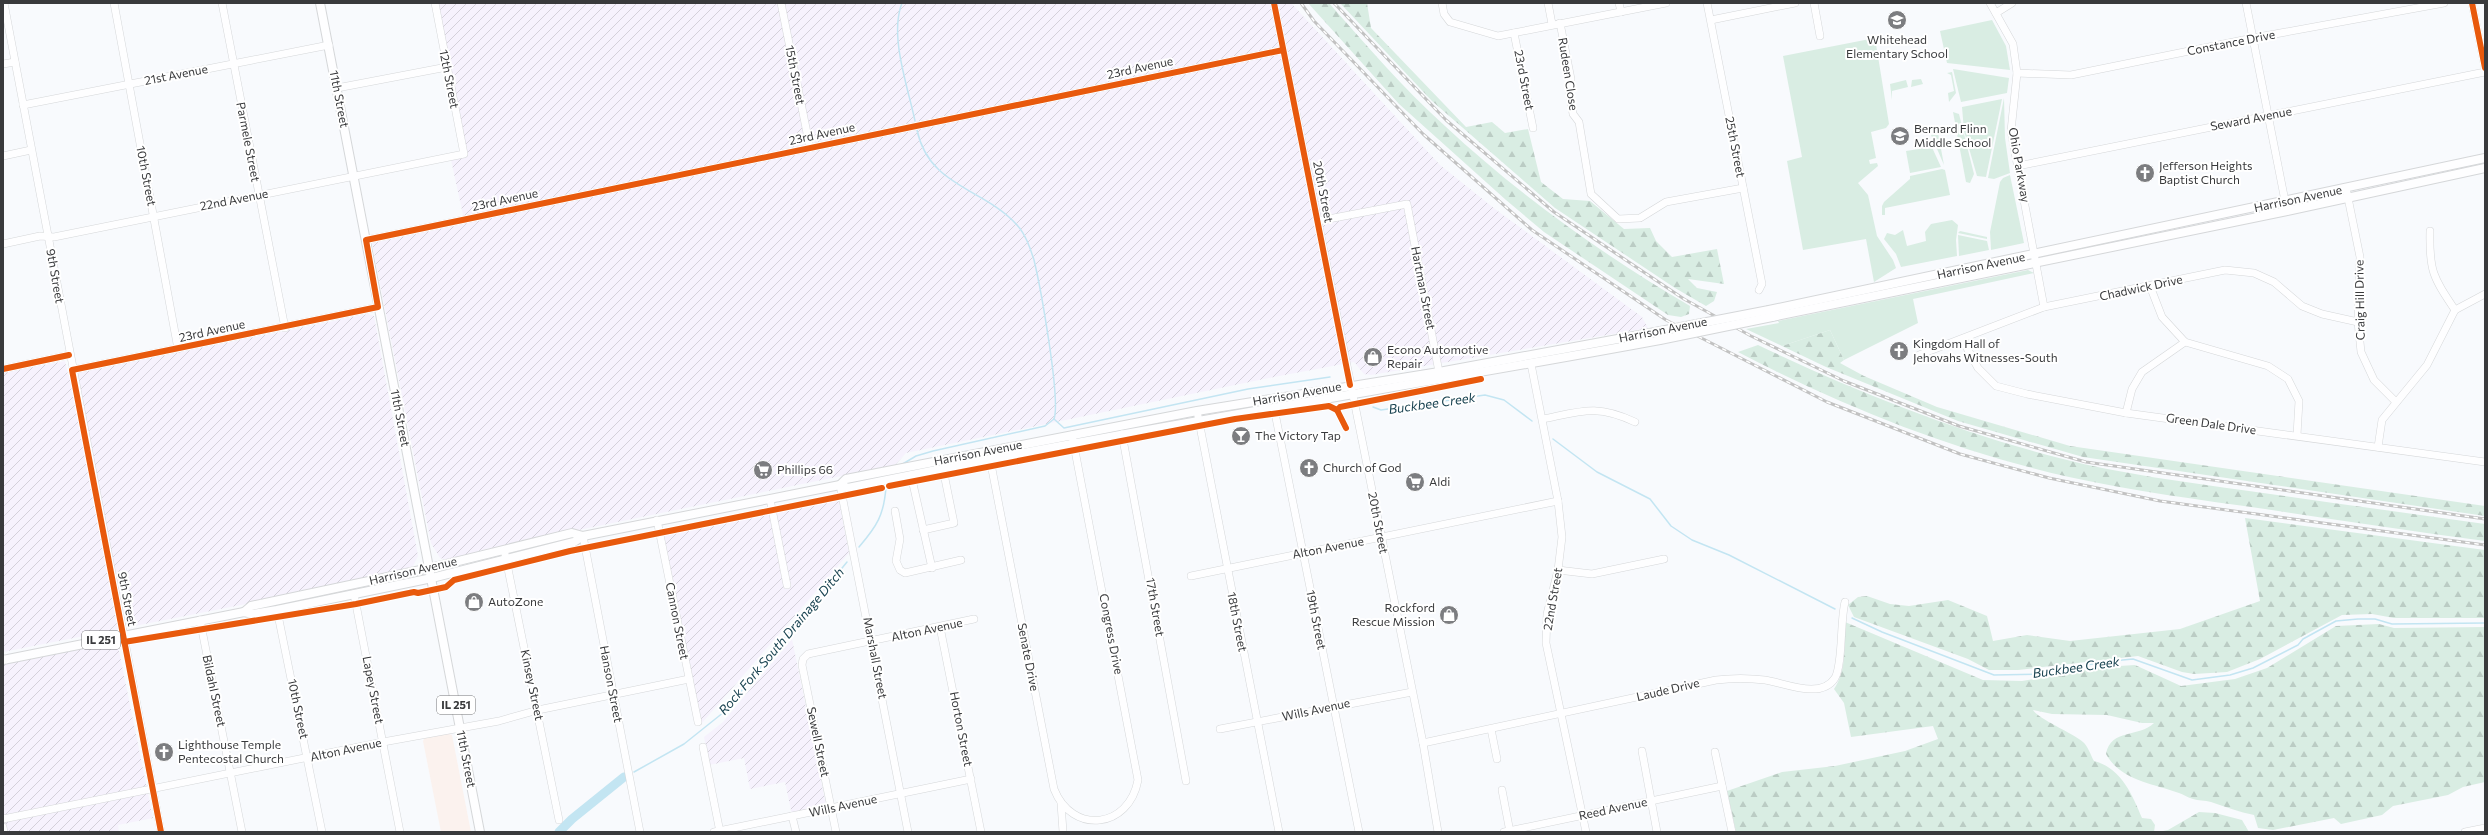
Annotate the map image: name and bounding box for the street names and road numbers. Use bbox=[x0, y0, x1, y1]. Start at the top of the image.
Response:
street label: Constance Drive bbox=[2186, 27, 2276, 57]
street label: Rudeen Close bbox=[1556, 36, 1582, 111]
street label: 15th Street bbox=[783, 44, 809, 106]
street label: 12th Street bbox=[437, 48, 463, 110]
street label: 23rd Street bbox=[1512, 48, 1538, 111]
street label: 23rd Avenue bbox=[1105, 53, 1174, 81]
street label: 21st Avenue bbox=[143, 61, 209, 87]
street label: 11th Street bbox=[328, 69, 352, 129]
street label: Parmele Street bbox=[234, 101, 264, 183]
street label: Seward Avenue bbox=[2209, 103, 2293, 133]
street label: 25th Street bbox=[1723, 115, 1749, 178]
street label: 23rd Avenue bbox=[787, 119, 856, 147]
street label: Ohio Parkway bbox=[2006, 126, 2033, 204]
street label: 10th Street bbox=[134, 145, 160, 207]
street label: 20th Street bbox=[1311, 160, 1337, 224]
street label: Harrison Avenue bbox=[2252, 182, 2343, 214]
street label: 23rd Avenue bbox=[470, 185, 539, 213]
street label: 22nd Avenue bbox=[198, 186, 269, 213]
street label: Hartman Street bbox=[1409, 245, 1439, 331]
street label: 9th Street bbox=[44, 247, 68, 304]
street label: Harrison Avenue bbox=[1935, 249, 2026, 281]
street label: Craig Hill Drive bbox=[2351, 260, 2367, 340]
street label: Chadwick Drive bbox=[2098, 271, 2184, 303]
street label: Harrison Avenue bbox=[1617, 314, 1708, 344]
street label: 23rd Avenue bbox=[177, 316, 246, 344]
street label: Harrison Avenue bbox=[1251, 378, 1342, 408]
street label: 11th Street bbox=[389, 388, 413, 448]
street label: Green Dale Drive bbox=[2165, 410, 2257, 436]
street label: Harrison Avenue bbox=[932, 437, 1023, 467]
street label: 20th Street bbox=[1366, 491, 1392, 555]
street label: Alton Avenue bbox=[1291, 533, 1365, 561]
street label: Harrison Avenue bbox=[367, 553, 458, 587]
street label: 22nd Street bbox=[1540, 566, 1564, 631]
street label: 9th Street bbox=[116, 570, 140, 627]
street label: 17th Street bbox=[1144, 576, 1168, 637]
street label: Cannon Street bbox=[664, 581, 692, 661]
street label: 19th Street bbox=[1304, 589, 1330, 651]
street label: 18th Street bbox=[1225, 591, 1251, 653]
street label: Congress Drive bbox=[1097, 592, 1127, 675]
street label: Alton Avenue bbox=[890, 615, 964, 643]
street label: Marshall Street bbox=[861, 616, 891, 700]
street label: Senate Drive bbox=[1016, 622, 1042, 692]
road number: IL 251 bbox=[82, 631, 120, 649]
street label: Hanson Street bbox=[598, 644, 626, 723]
street label: Kinsey Street bbox=[519, 648, 547, 722]
street label: Bildahl Street bbox=[201, 654, 229, 728]
street label: Lapey Street bbox=[361, 655, 387, 725]
street label: Laude Drive bbox=[1635, 675, 1701, 703]
street label: 10th Street bbox=[286, 678, 312, 740]
street label: Horton Street bbox=[948, 690, 976, 768]
street label: Wills Avenue bbox=[1280, 695, 1351, 723]
road number: IL 251 bbox=[437, 696, 475, 714]
street label: Sewell Street bbox=[805, 705, 833, 778]
street label: 11th Street bbox=[455, 729, 479, 789]
street label: Alton Avenue bbox=[309, 735, 383, 763]
street label: Wills Avenue bbox=[807, 791, 878, 819]
street label: Reed Avenue bbox=[1577, 794, 1648, 822]

